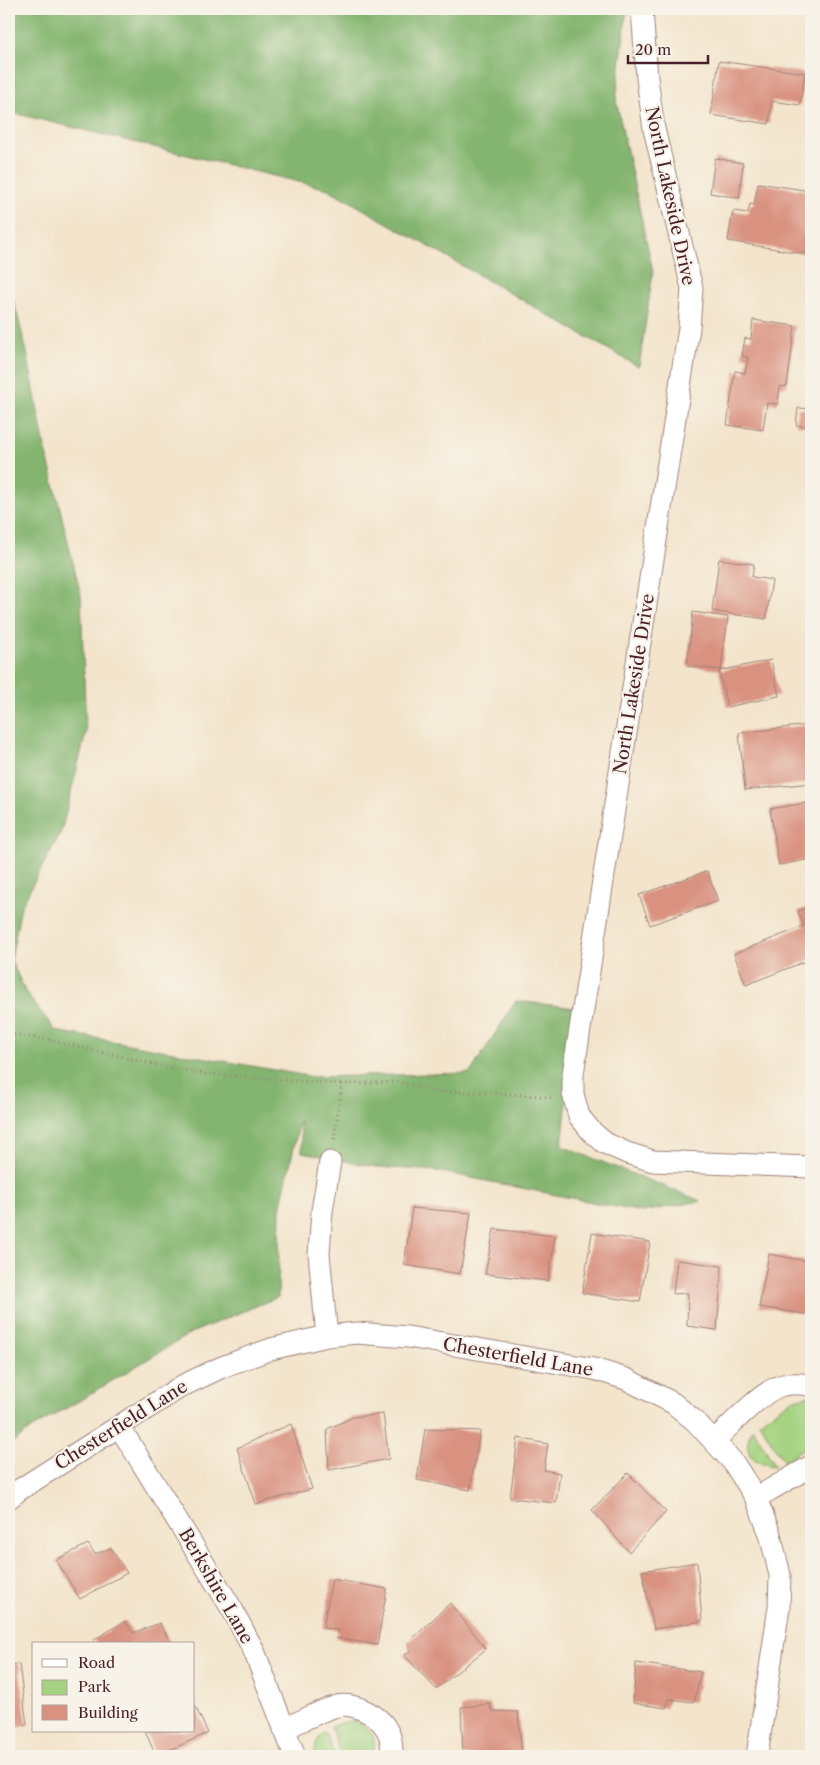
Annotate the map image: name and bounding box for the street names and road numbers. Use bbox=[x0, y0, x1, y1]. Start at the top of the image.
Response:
street label: North Lakeside Drive bbox=[640, 104, 700, 288]
street label: North Lakeside Drive bbox=[609, 592, 659, 776]
street label: Chesterfield Lane bbox=[441, 1333, 595, 1381]
street label: Chesterfield Lane bbox=[51, 1375, 191, 1475]
street label: Berkshire Lane bbox=[174, 1524, 258, 1648]

